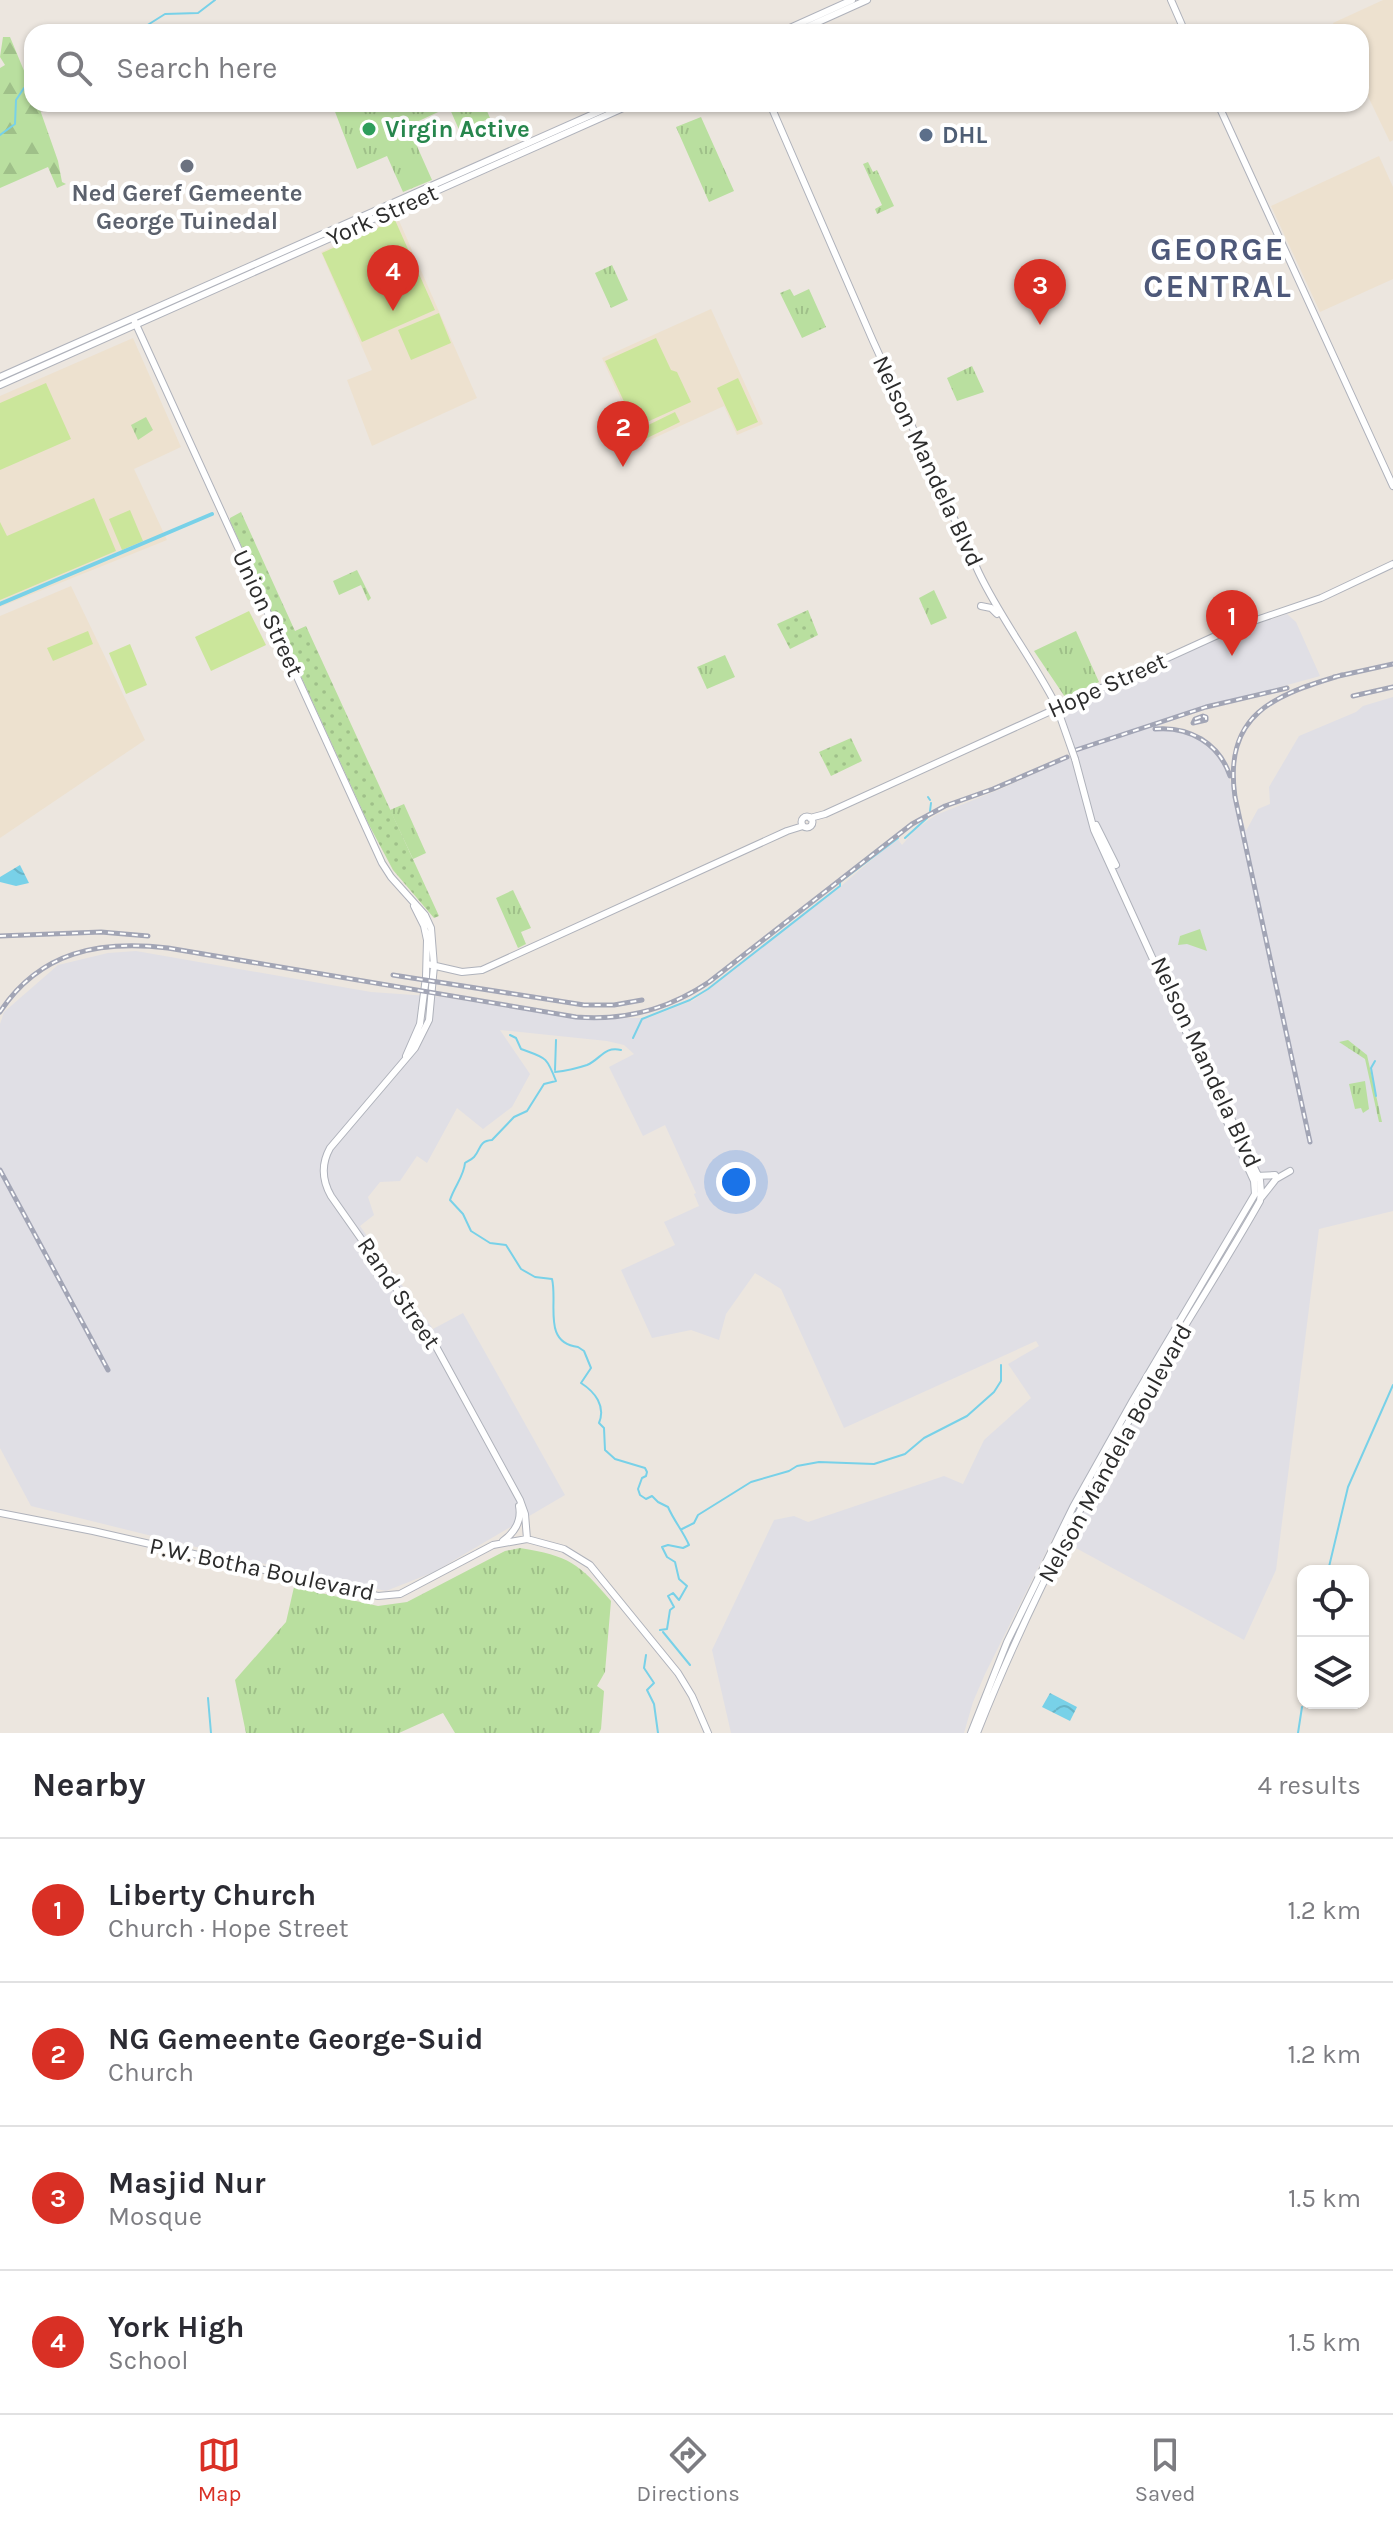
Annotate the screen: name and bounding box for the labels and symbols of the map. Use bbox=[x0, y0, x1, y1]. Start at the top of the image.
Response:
place label: Virgin Active bbox=[385, 115, 530, 143]
marker: Virgin Active bbox=[360, 120, 378, 138]
place label: DHL bbox=[942, 121, 987, 149]
marker: DHL bbox=[917, 126, 935, 144]
marker: Ned Geref Gemeente George Tuinedal bbox=[178, 157, 196, 175]
street label: York Street bbox=[322, 178, 442, 252]
place label: Ned Geref Gemeente George Tuinedal bbox=[71, 179, 303, 235]
district label: GEORGE CENTRAL bbox=[1143, 231, 1293, 305]
pin: 4 bbox=[367, 245, 419, 311]
pin: 3 bbox=[1014, 259, 1066, 325]
street label: Nelson Mandela Blvd bbox=[867, 351, 989, 571]
pin: 2 bbox=[597, 401, 649, 467]
street label: Union Street bbox=[226, 545, 310, 681]
pin: 1 bbox=[1206, 590, 1258, 656]
street label: Hope Street bbox=[1043, 646, 1171, 724]
street label: Nelson Mandela Blvd bbox=[1145, 952, 1267, 1172]
your location bbox=[716, 1162, 756, 1202]
street label: Rand Street bbox=[352, 1232, 446, 1354]
street label: Nelson Mandela Boulevard bbox=[1032, 1319, 1198, 1587]
street label: P.W. Botha Boulevard bbox=[147, 1531, 377, 1607]

